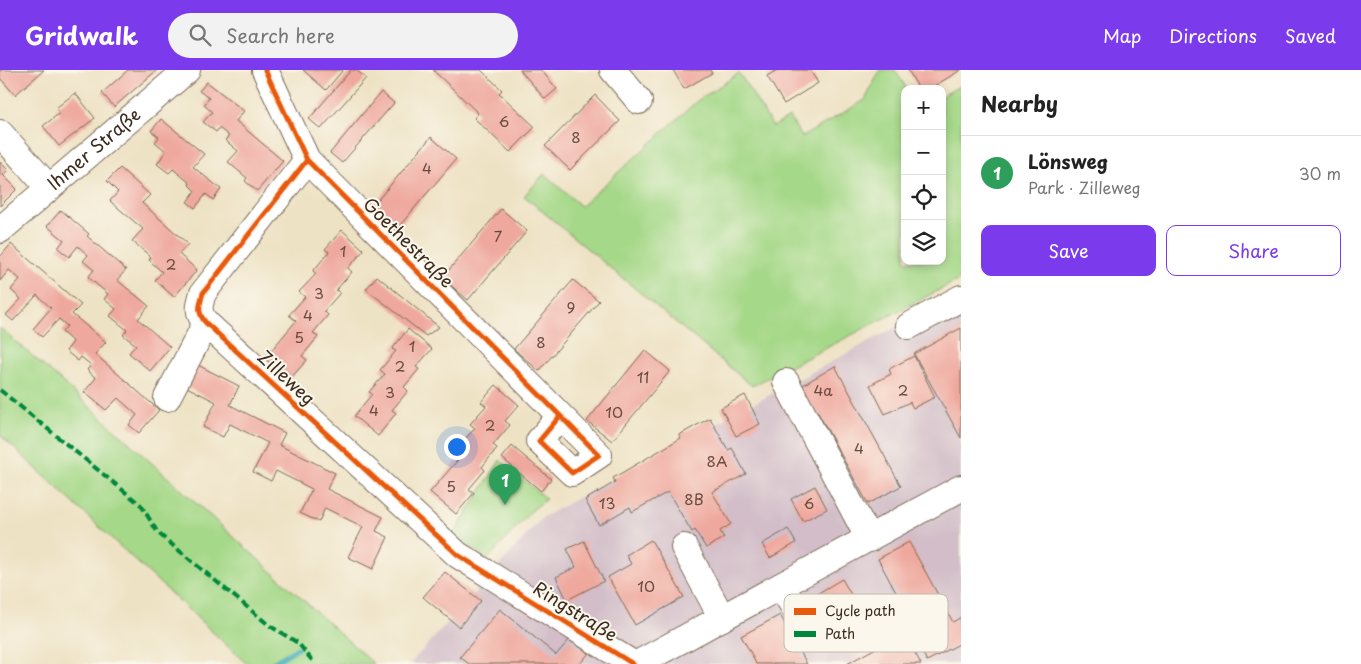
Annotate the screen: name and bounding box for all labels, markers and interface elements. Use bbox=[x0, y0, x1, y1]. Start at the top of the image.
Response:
search box bbox=[168, 13, 518, 58]
text: Gridwalk bbox=[25, 17, 138, 53]
icon: search bbox=[186, 21, 214, 49]
text: Search here bbox=[226, 21, 335, 49]
text: Map bbox=[1103, 22, 1141, 49]
text: Directions bbox=[1169, 22, 1257, 49]
text: Saved bbox=[1285, 22, 1336, 49]
map controls bbox=[901, 85, 946, 265]
button: + bbox=[901, 85, 946, 130]
text: Nearby bbox=[981, 87, 1058, 119]
street label: Ihmer Straße bbox=[41, 101, 146, 196]
house number: 6 bbox=[499, 109, 509, 132]
house number: 8 bbox=[571, 125, 581, 148]
button: − bbox=[901, 130, 946, 175]
text: Lönsweg bbox=[1028, 147, 1108, 175]
house number: 4 bbox=[422, 156, 432, 179]
text: 1 bbox=[993, 161, 1001, 185]
text: 30 m bbox=[1299, 161, 1341, 185]
button: locate bbox=[901, 175, 946, 220]
text: Park · Zilleweg bbox=[1028, 175, 1141, 199]
street label: Goethestraße bbox=[357, 190, 461, 294]
button: layers bbox=[901, 220, 946, 265]
house number: 7 bbox=[494, 224, 503, 247]
button: Save bbox=[981, 225, 1156, 276]
button: Share bbox=[1166, 225, 1341, 276]
house number: 1 bbox=[340, 239, 346, 262]
house number: 2 bbox=[166, 252, 176, 275]
house number: 3 bbox=[314, 281, 324, 304]
house number: 9 bbox=[567, 295, 575, 318]
house number: 4 bbox=[303, 303, 313, 326]
house number: 5 bbox=[294, 325, 304, 348]
house number: 8 bbox=[536, 330, 546, 353]
house number: 1 bbox=[409, 334, 415, 357]
street label: Zilleweg bbox=[252, 343, 322, 411]
house number: 2 bbox=[395, 354, 405, 377]
house number: 11 bbox=[637, 365, 649, 388]
house number: 4a bbox=[813, 378, 833, 401]
house number: 2 bbox=[898, 378, 908, 401]
house number: 3 bbox=[385, 380, 395, 403]
house number: 4 bbox=[369, 398, 379, 421]
house number: 10 bbox=[605, 400, 623, 423]
house number: 2 bbox=[485, 413, 495, 436]
your location bbox=[444, 434, 470, 460]
house number: 4 bbox=[854, 436, 864, 459]
house number: 8A bbox=[707, 449, 727, 472]
pin: 1 bbox=[489, 464, 521, 505]
house number: 5 bbox=[446, 474, 456, 497]
house number: 8B bbox=[684, 487, 704, 510]
house number: 13 bbox=[599, 491, 615, 514]
house number: 6 bbox=[804, 491, 814, 514]
street label: Ringstraße bbox=[528, 574, 623, 647]
house number: 10 bbox=[637, 574, 655, 597]
legend bbox=[784, 594, 948, 652]
text: Cycle path bbox=[825, 600, 896, 621]
text: Path bbox=[825, 623, 855, 644]

